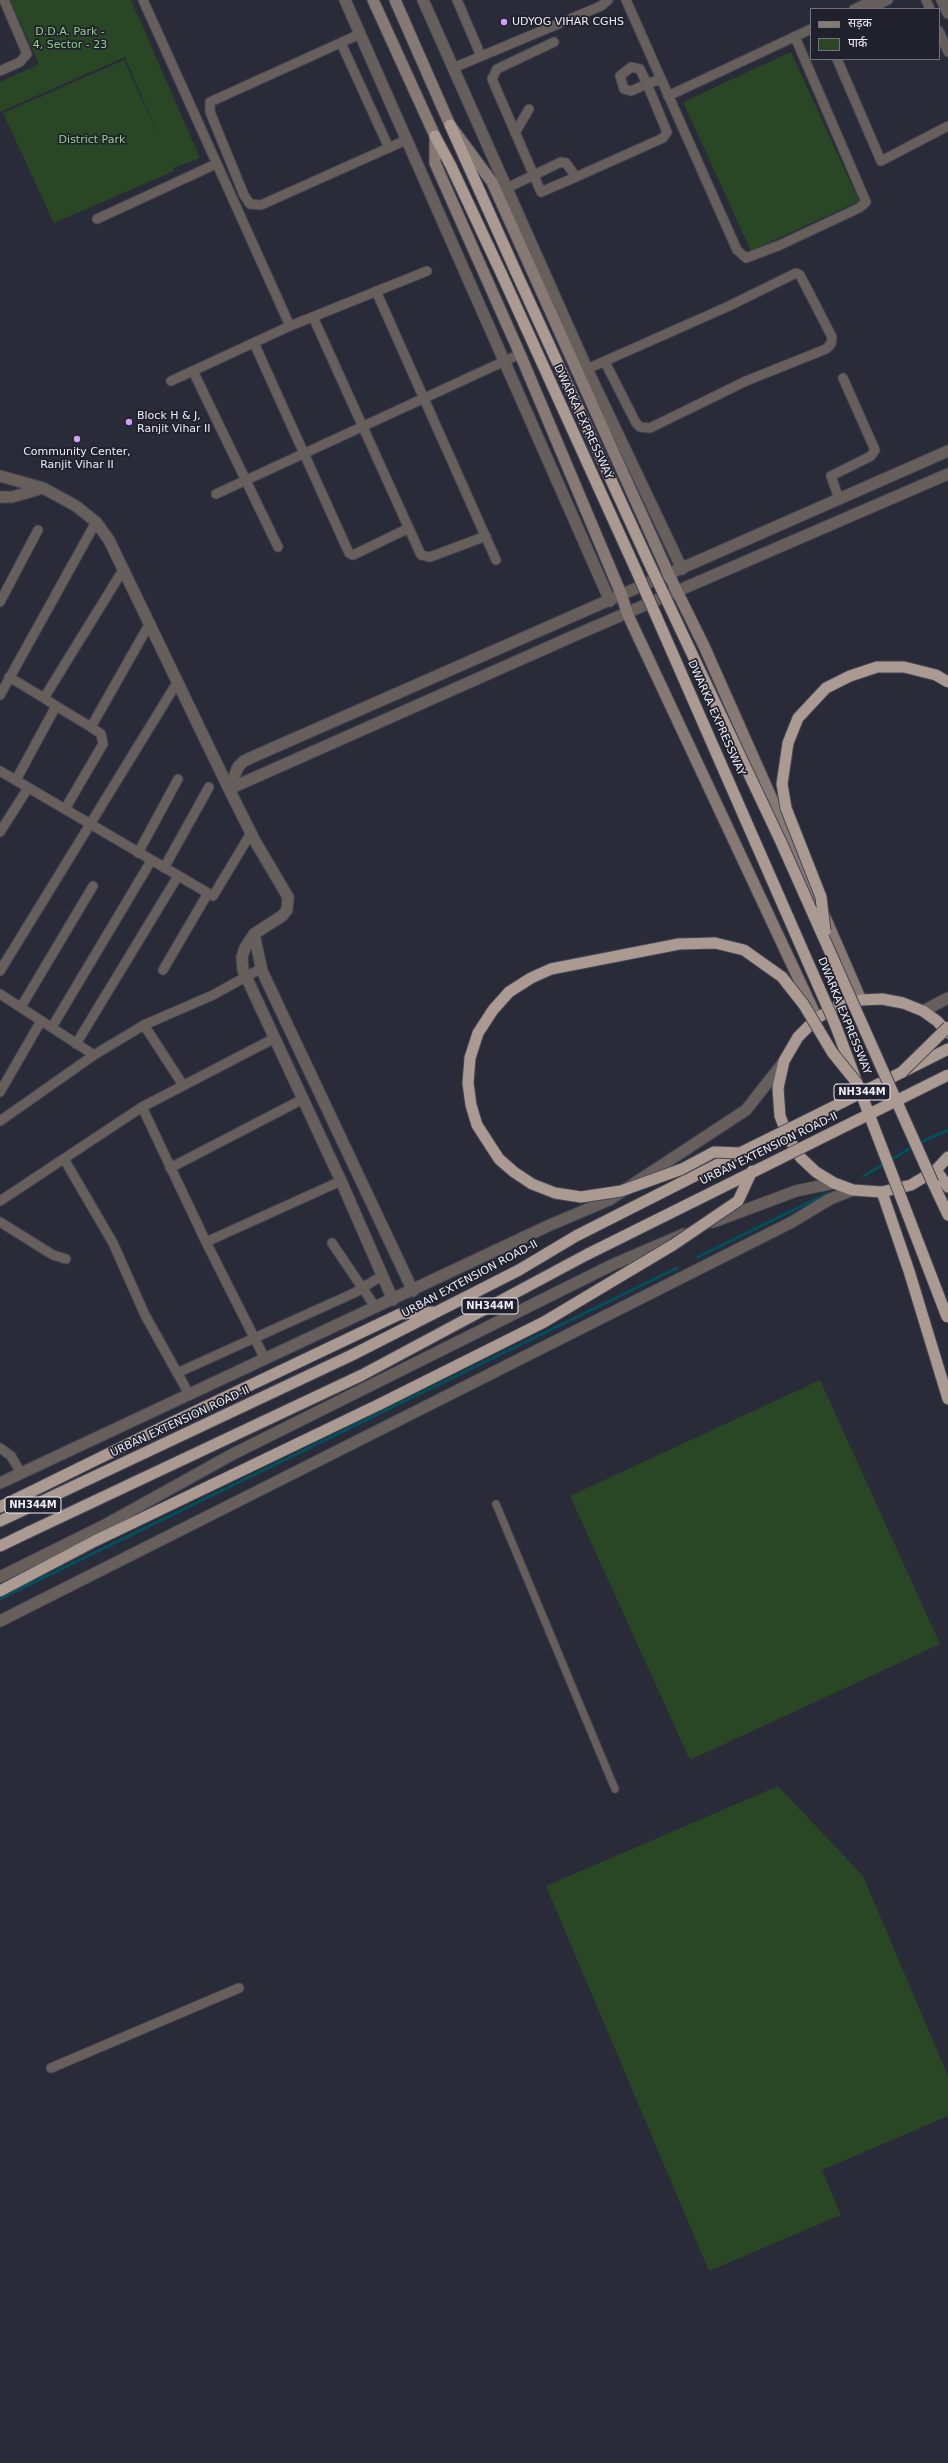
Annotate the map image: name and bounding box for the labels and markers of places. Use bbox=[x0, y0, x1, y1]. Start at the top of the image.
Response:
place label: UDYOG VIHAR CGHS bbox=[512, 15, 624, 29]
marker: UDYOG VIHAR CGHS bbox=[499, 17, 509, 27]
place label: Block H & J, Ranjit Vihar II bbox=[137, 409, 211, 435]
marker: Block H & J, Ranjit Vihar II bbox=[124, 417, 134, 427]
marker: Community Center, Ranjit Vihar II bbox=[72, 434, 82, 444]
place label: Community Center, Ranjit Vihar II bbox=[23, 445, 131, 471]

